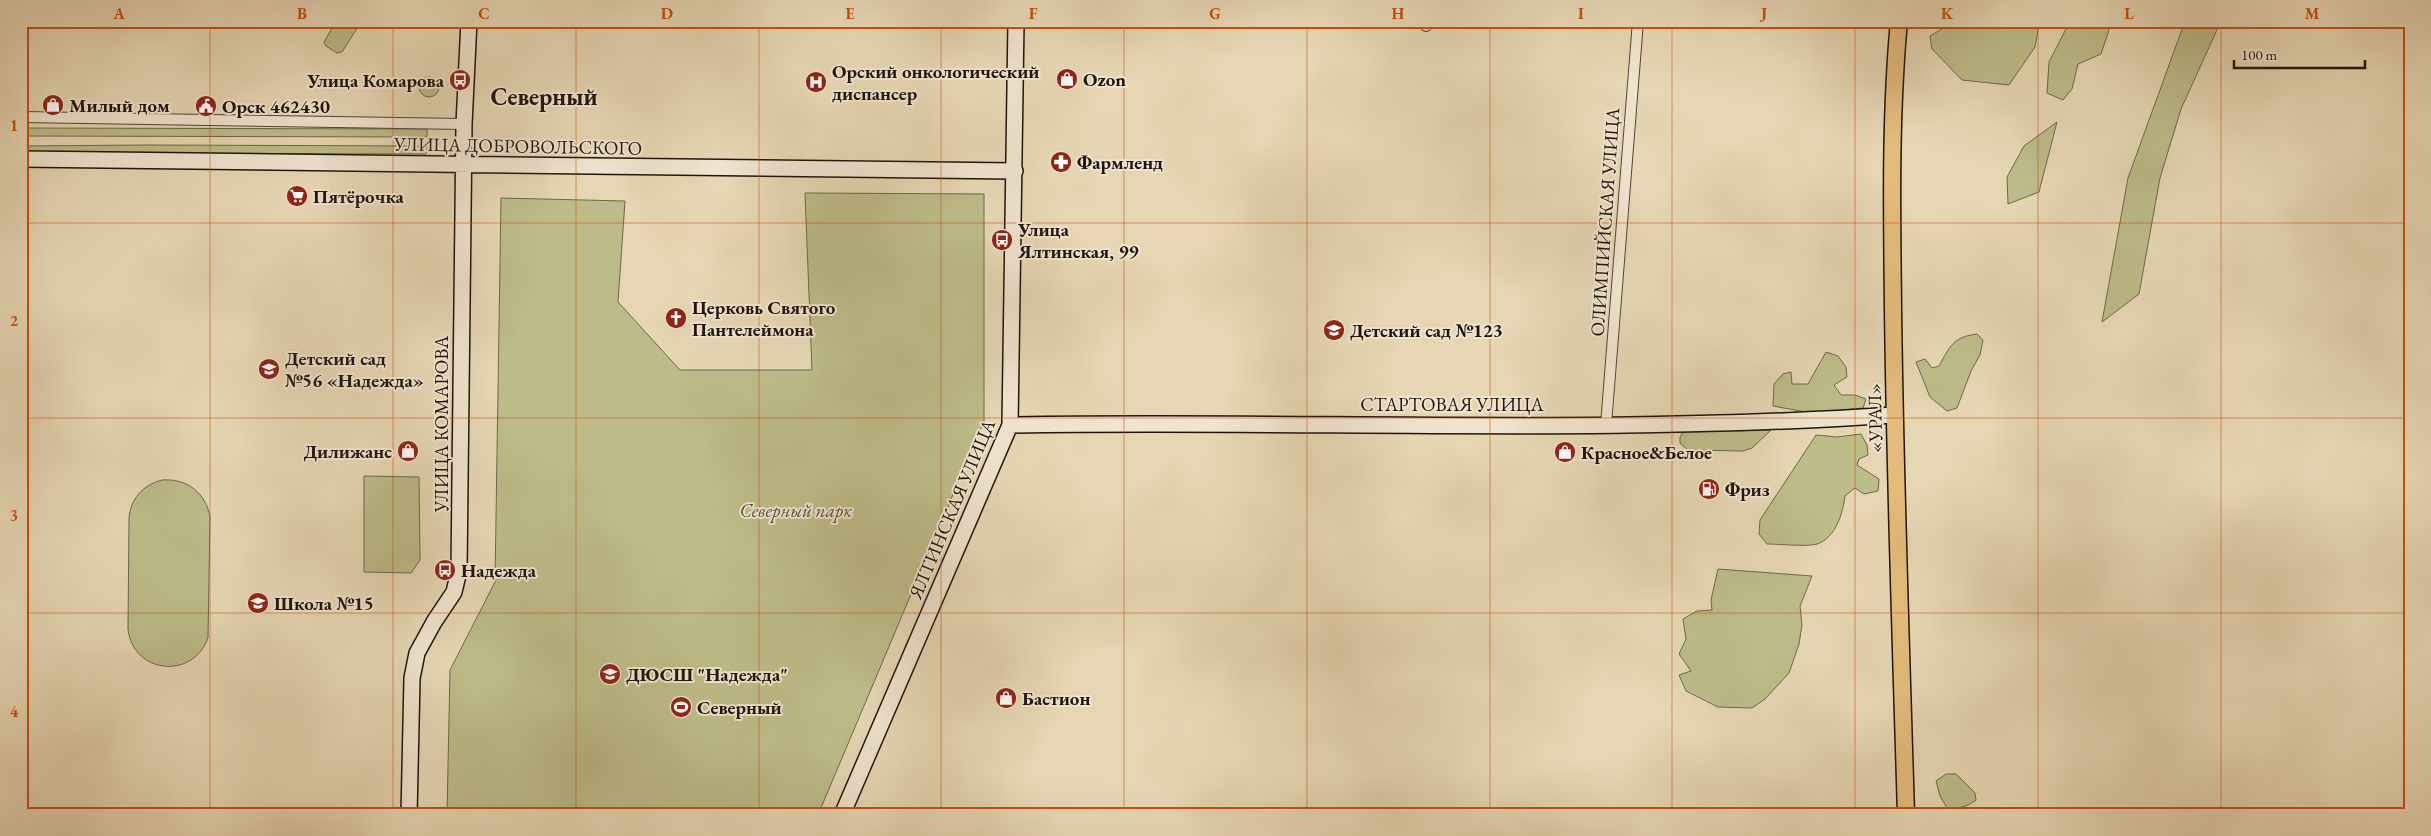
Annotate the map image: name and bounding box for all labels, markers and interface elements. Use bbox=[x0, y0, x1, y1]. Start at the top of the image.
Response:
text: A bbox=[112, 3, 125, 24]
text: B bbox=[297, 3, 307, 24]
text: C bbox=[478, 3, 490, 24]
text: D bbox=[661, 3, 673, 24]
text: E bbox=[845, 3, 855, 24]
text: F bbox=[1029, 3, 1038, 24]
text: G bbox=[1209, 3, 1221, 24]
text: H bbox=[1392, 3, 1405, 24]
text: I bbox=[1578, 3, 1584, 24]
text: J bbox=[1759, 3, 1767, 24]
text: K bbox=[1941, 3, 1954, 24]
text: L bbox=[2124, 3, 2134, 24]
text: M bbox=[2305, 3, 2320, 24]
scale bar bbox=[2234, 38, 2365, 70]
text: 100 m bbox=[2241, 45, 2278, 64]
place label: Орский онкологический диспансер bbox=[832, 59, 1039, 106]
shop icon: Ozon bbox=[1055, 67, 1079, 91]
place label: Ozon bbox=[1083, 67, 1126, 92]
place label: Улица Комарова bbox=[306, 68, 445, 93]
bus stop icon: Улица Комарова bbox=[448, 68, 472, 92]
hospital icon: Орский онкологический диспансер bbox=[804, 70, 828, 94]
district label: Северный bbox=[490, 81, 598, 112]
shop icon: Милый дом bbox=[41, 93, 65, 117]
place label: Милый дом bbox=[69, 93, 170, 118]
public building icon: Орск 462430 bbox=[194, 94, 218, 118]
place label: Орск 462430 bbox=[222, 94, 330, 119]
street label: ОЛИМПИЙСКАЯ УЛИЦА bbox=[1585, 106, 1626, 337]
text: 1 bbox=[10, 115, 18, 136]
street label: УЛИЦА ДОБРОВОЛЬСКОГО bbox=[393, 131, 642, 161]
pharmacy icon: Фармленд bbox=[1049, 150, 1073, 174]
place label: Фармленд bbox=[1077, 150, 1163, 175]
supermarket icon: Пятёрочка bbox=[285, 184, 309, 208]
place label: Пятёрочка bbox=[313, 184, 405, 209]
place label: Улица Ялтинская, 99 bbox=[1017, 217, 1139, 264]
bus stop icon: Улица Ялтинская, 99 bbox=[990, 228, 1014, 252]
place label: Церковь Святого Пантелеймона bbox=[692, 295, 836, 342]
church icon: Церковь Святого Пантелеймона bbox=[664, 306, 688, 330]
text: 2 bbox=[10, 310, 19, 331]
school or university icon: Детский сад №123 bbox=[1322, 318, 1346, 342]
place label: Детский сад №123 bbox=[1350, 318, 1503, 343]
street label: УЛИЦА КОМАРОВА bbox=[429, 335, 454, 514]
place label: Детский сад №56 «Надежда» bbox=[285, 346, 424, 393]
school or university icon: Детский сад №56 «Надежда» bbox=[257, 357, 281, 381]
street label: «УРАЛ» bbox=[1862, 383, 1888, 453]
street label: СТАРТОВАЯ УЛИЦА bbox=[1360, 392, 1545, 417]
street label: ЯЛТИНСКАЯ УЛИЦА bbox=[902, 415, 1002, 604]
place label: Дилижанс bbox=[303, 439, 392, 464]
shop icon: Дилижанс bbox=[396, 439, 420, 463]
shop icon: Красное&Белое bbox=[1553, 440, 1577, 464]
place label: Красное&Белое bbox=[1581, 440, 1712, 465]
fuel station icon: Фриз bbox=[1697, 477, 1721, 501]
place label: Фриз bbox=[1725, 477, 1770, 502]
park label: Северный парк bbox=[740, 498, 853, 523]
text: 3 bbox=[10, 505, 18, 526]
bus stop icon: Надежда bbox=[433, 558, 457, 582]
place label: Надежда bbox=[461, 558, 537, 583]
school or university icon: Школа №15 bbox=[246, 591, 270, 615]
place label: Школа №15 bbox=[274, 591, 374, 616]
school or university icon: ДЮСШ "Надежда" bbox=[598, 662, 622, 686]
place label: ДЮСШ "Надежда" bbox=[626, 662, 788, 687]
shop icon: Бастион bbox=[994, 686, 1018, 710]
place label: Бастион bbox=[1022, 686, 1090, 711]
sports icon: Северный bbox=[669, 695, 693, 719]
place label: Северный bbox=[697, 695, 782, 720]
text: 4 bbox=[10, 701, 19, 722]

